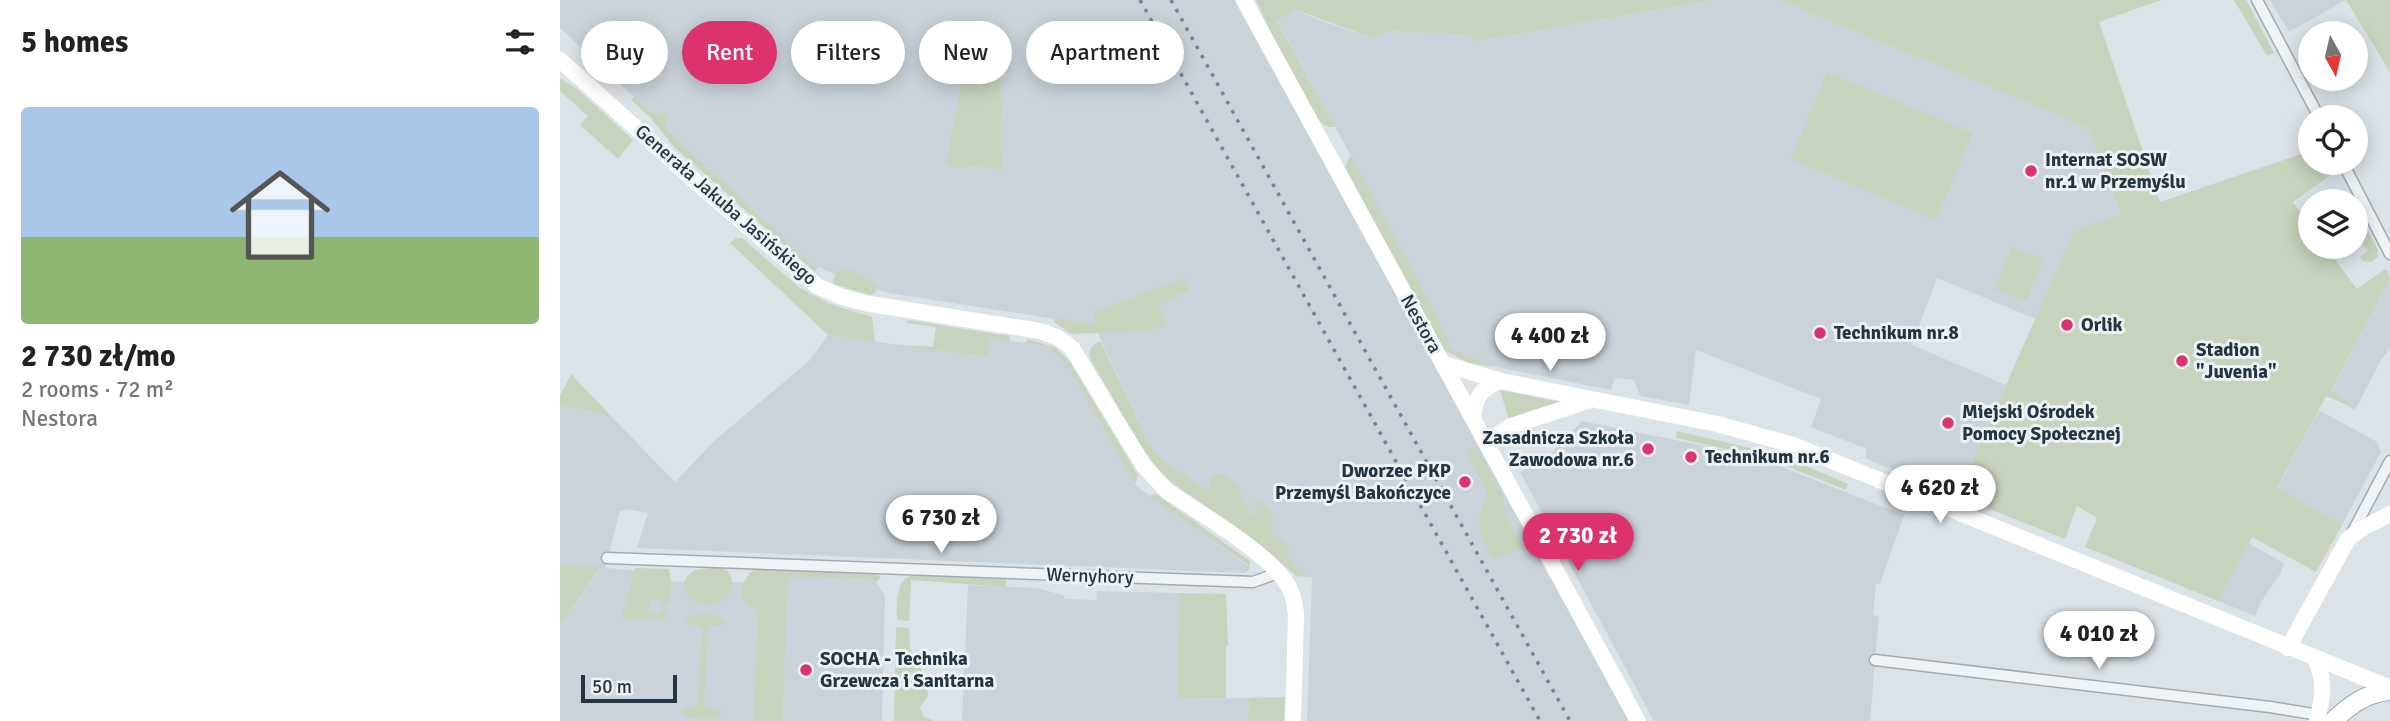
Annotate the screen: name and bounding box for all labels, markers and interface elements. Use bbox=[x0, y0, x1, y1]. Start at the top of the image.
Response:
chip: Buy bbox=[581, 21, 668, 84]
chip: Rent bbox=[682, 21, 777, 84]
chip: Filters bbox=[791, 21, 905, 84]
chip: New bbox=[919, 21, 1012, 84]
chip: Apartment bbox=[1026, 21, 1184, 84]
north arrow bbox=[2298, 21, 2368, 91]
map controls bbox=[2298, 21, 2368, 259]
icon: filters bbox=[501, 23, 539, 61]
text: 5 homes bbox=[21, 24, 128, 61]
button: locate bbox=[2298, 105, 2368, 175]
street label: Generała Jakuba Jasińskiego bbox=[630, 119, 822, 291]
place label: Internat SOSW nr.1 w Przemyślu bbox=[2045, 148, 2186, 194]
icon: home bbox=[217, 152, 343, 278]
marker: Internat SOSW nr.1 w Przemyślu bbox=[2023, 163, 2039, 179]
button: layers bbox=[2298, 189, 2368, 259]
street label: Nestora bbox=[1395, 290, 1447, 358]
place label: Orlik bbox=[2081, 313, 2123, 337]
pin: 4 400 zł bbox=[1478, 314, 1622, 373]
marker: Orlik bbox=[2059, 317, 2075, 333]
text: 4 400 zł bbox=[1511, 321, 1589, 350]
place label: Technikum nr.8 bbox=[1834, 321, 1959, 345]
marker: Technikum nr.8 bbox=[1812, 325, 1828, 341]
text: 2 730 zł/mo bbox=[21, 338, 176, 375]
place label: Stadion "Juvenia" bbox=[2196, 338, 2277, 384]
marker: Stadion "Juvenia" bbox=[2174, 353, 2190, 369]
text: 2 rooms · 72 m² bbox=[21, 375, 174, 404]
place label: Miejski Ośrodek Pomocy Społecznej bbox=[1962, 400, 2121, 446]
text: Nestora bbox=[21, 404, 98, 433]
marker: Miejski Ośrodek Pomocy Społecznej bbox=[1940, 415, 1956, 431]
place label: Zasadnicza Szkoła Zawodowa nr.6 bbox=[1482, 426, 1634, 472]
marker: Zasadnicza Szkoła Zawodowa nr.6 bbox=[1640, 441, 1656, 457]
place label: Technikum nr.6 bbox=[1705, 445, 1830, 469]
marker: Technikum nr.6 bbox=[1683, 449, 1699, 465]
place label: Dworzec PKP Przemyśl Bakończyce bbox=[1275, 459, 1451, 505]
pin: 4 620 zł bbox=[1868, 466, 2012, 525]
text: 4 620 zł bbox=[1901, 473, 1979, 502]
marker: Dworzec PKP Przemyśl Bakończyce bbox=[1457, 474, 1473, 490]
pin: 6 730 zł bbox=[869, 496, 1013, 555]
text: 6 730 zł bbox=[902, 503, 980, 532]
pin: 2 730 zł bbox=[1506, 514, 1650, 573]
text: 2 730 zł bbox=[1539, 521, 1617, 550]
street label: Wernyhory bbox=[1046, 562, 1134, 590]
pin: 4 010 zł bbox=[2027, 612, 2171, 671]
text: 4 010 zł bbox=[2060, 619, 2138, 648]
place label: SOCHA - Technika Grzewcza i Sanitarna bbox=[820, 647, 994, 693]
marker: SOCHA - Technika Grzewcza i Sanitarna bbox=[798, 662, 814, 678]
scale bar bbox=[581, 672, 677, 704]
text: 50 m bbox=[592, 675, 632, 699]

